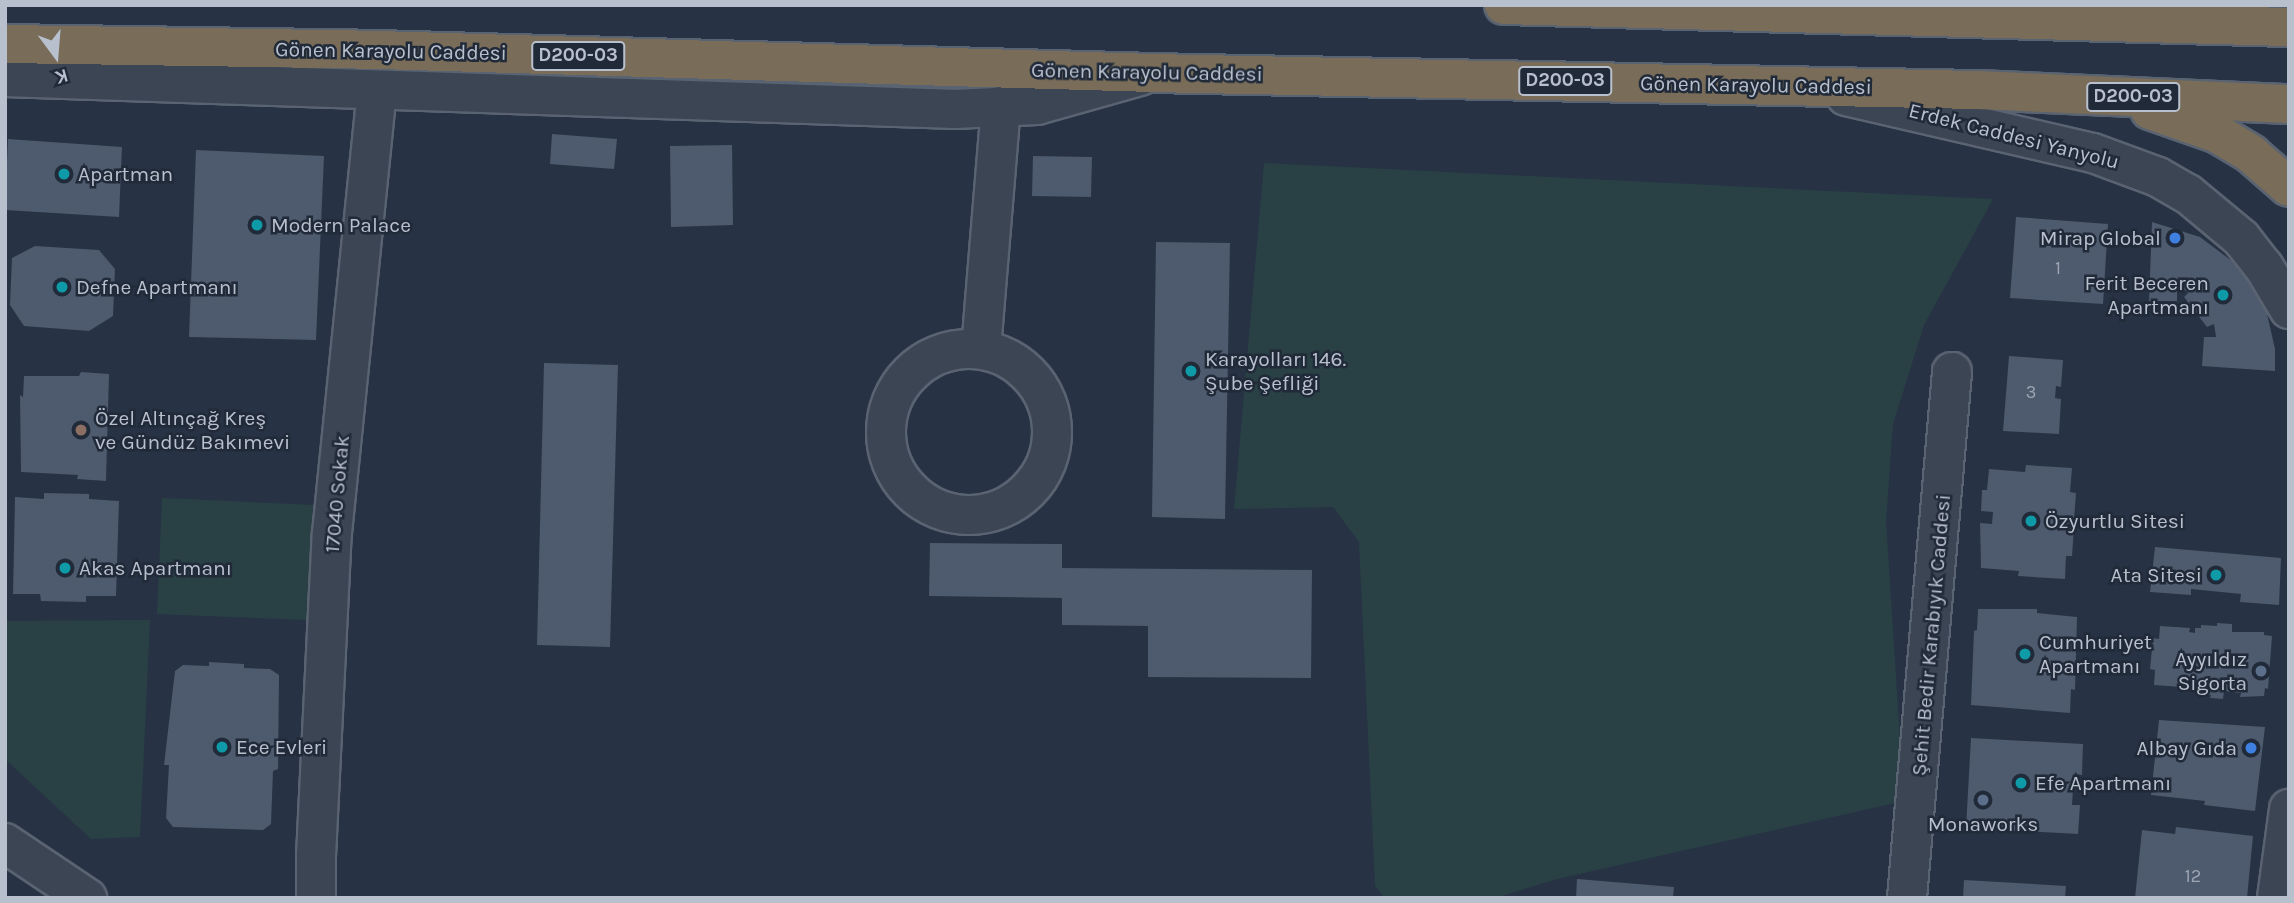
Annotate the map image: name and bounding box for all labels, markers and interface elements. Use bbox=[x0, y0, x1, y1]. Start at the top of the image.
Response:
north arrow bbox=[21, 21, 91, 91]
street label: Gönen Karayolu Caddesi bbox=[275, 36, 507, 66]
road number: D200-03 bbox=[531, 40, 625, 72]
street label: Gönen Karayolu Caddesi bbox=[1031, 57, 1263, 87]
text: K bbox=[53, 64, 71, 88]
road number: D200-03 bbox=[1518, 66, 1612, 96]
street label: Gönen Karayolu Caddesi bbox=[1640, 70, 1872, 100]
road number: D200-03 bbox=[2086, 82, 2180, 113]
street label: Erdek Caddesi Yanyolu bbox=[1906, 98, 2122, 174]
place label: Apartman bbox=[78, 161, 173, 187]
marker: Apartman bbox=[56, 166, 72, 182]
place label: Modern Palace bbox=[271, 212, 411, 238]
marker: Modern Palace bbox=[249, 217, 265, 233]
place label: Mirap Global bbox=[2040, 225, 2161, 251]
marker: Mirap Global bbox=[2167, 230, 2183, 246]
house number: 1 bbox=[2055, 257, 2061, 279]
place label: Ferit Beceren Apartmanı bbox=[2085, 270, 2209, 320]
place label: Defne Apartmanı bbox=[76, 274, 238, 300]
marker: Defne Apartmanı bbox=[54, 279, 70, 295]
marker: Ferit Beceren Apartmanı bbox=[2215, 287, 2231, 303]
place label: Karayolları 146. Şube Şefliği bbox=[1205, 346, 1346, 396]
marker: Karayolları 146. Şube Şefliği bbox=[1183, 363, 1199, 379]
house number: 3 bbox=[2026, 381, 2036, 403]
place label: Özel Altınçağ Kreş ve Gündüz Bakımevi bbox=[95, 405, 290, 455]
marker: Özel Altınçağ Kreş ve Gündüz Bakımevi bbox=[73, 422, 89, 438]
street label: 17040 Sokak bbox=[319, 434, 355, 554]
street label: Şehit Bedir Karabıyık Caddesi bbox=[1906, 493, 1956, 777]
place label: Özyurtlu Sitesi bbox=[2045, 508, 2185, 534]
marker: Özyurtlu Sitesi bbox=[2023, 513, 2039, 529]
place label: Akas Apartmanı bbox=[79, 555, 232, 581]
marker: Akas Apartmanı bbox=[57, 560, 73, 576]
place label: Ata Sitesi bbox=[2111, 562, 2202, 588]
marker: Ata Sitesi bbox=[2208, 567, 2224, 583]
place label: Cumhuriyet Apartmanı bbox=[2039, 629, 2152, 679]
marker: Cumhuriyet Apartmanı bbox=[2017, 646, 2033, 662]
place label: Ayyıldız Sigorta bbox=[2175, 646, 2247, 696]
marker: Ayyıldız Sigorta bbox=[2253, 663, 2269, 679]
place label: Ece Evleri bbox=[236, 734, 327, 760]
place label: Albay Gıda bbox=[2137, 735, 2237, 761]
marker: Ece Evleri bbox=[214, 739, 230, 755]
marker: Albay Gıda bbox=[2243, 740, 2259, 756]
place label: Efe Apartmanı bbox=[2035, 770, 2171, 796]
marker: Efe Apartmanı bbox=[2013, 775, 2029, 791]
marker: Monaworks bbox=[1975, 792, 1991, 808]
place label: Monaworks bbox=[1928, 811, 2038, 837]
house number: 12 bbox=[2185, 865, 2201, 887]

